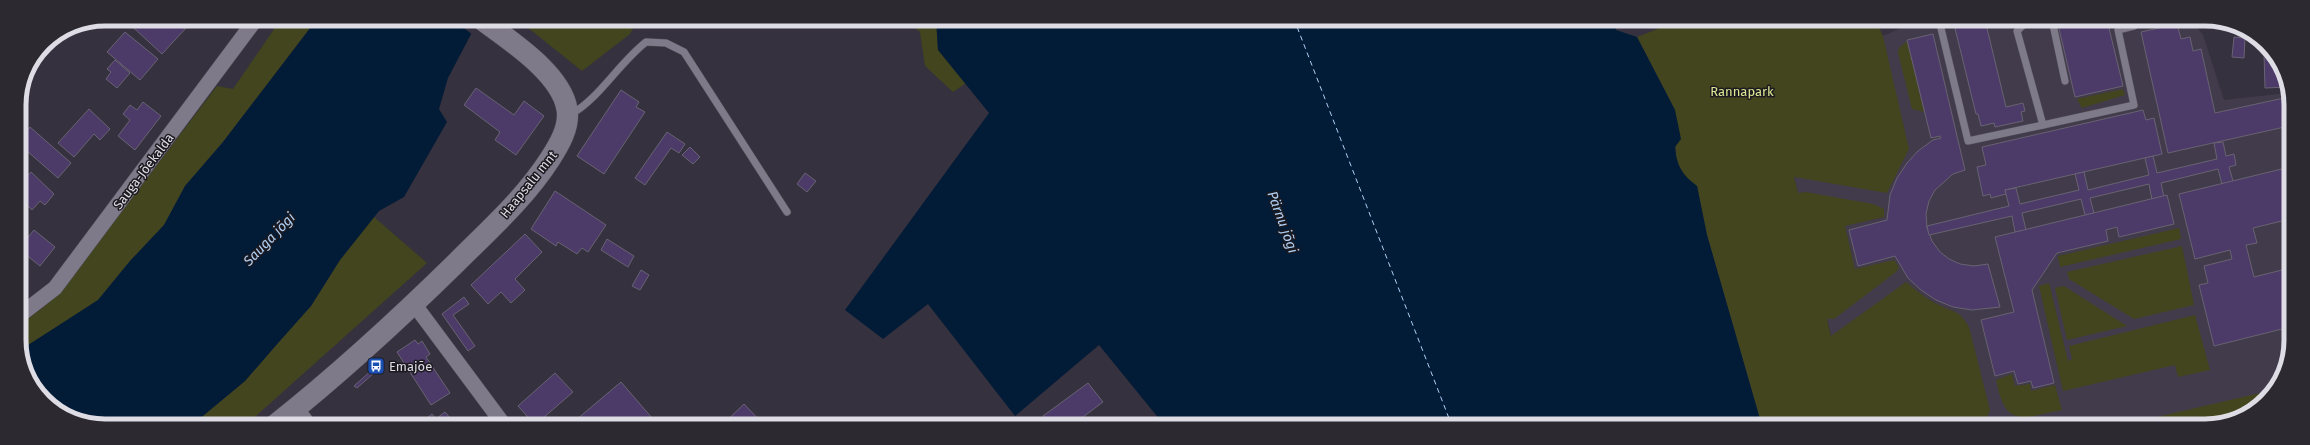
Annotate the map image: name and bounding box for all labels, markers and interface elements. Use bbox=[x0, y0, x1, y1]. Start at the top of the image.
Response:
park label: Rannapark bbox=[1710, 84, 1774, 99]
street label: Sauga-Jõekalda bbox=[110, 130, 177, 212]
street label: Haapsalu mnt bbox=[497, 148, 560, 221]
water label: Pärnu jõgi bbox=[1263, 189, 1302, 256]
water label: Sauga jõgi bbox=[239, 209, 299, 270]
bus stop icon: Emajõe bbox=[366, 356, 386, 376]
place label: Emajõe bbox=[389, 359, 432, 374]

